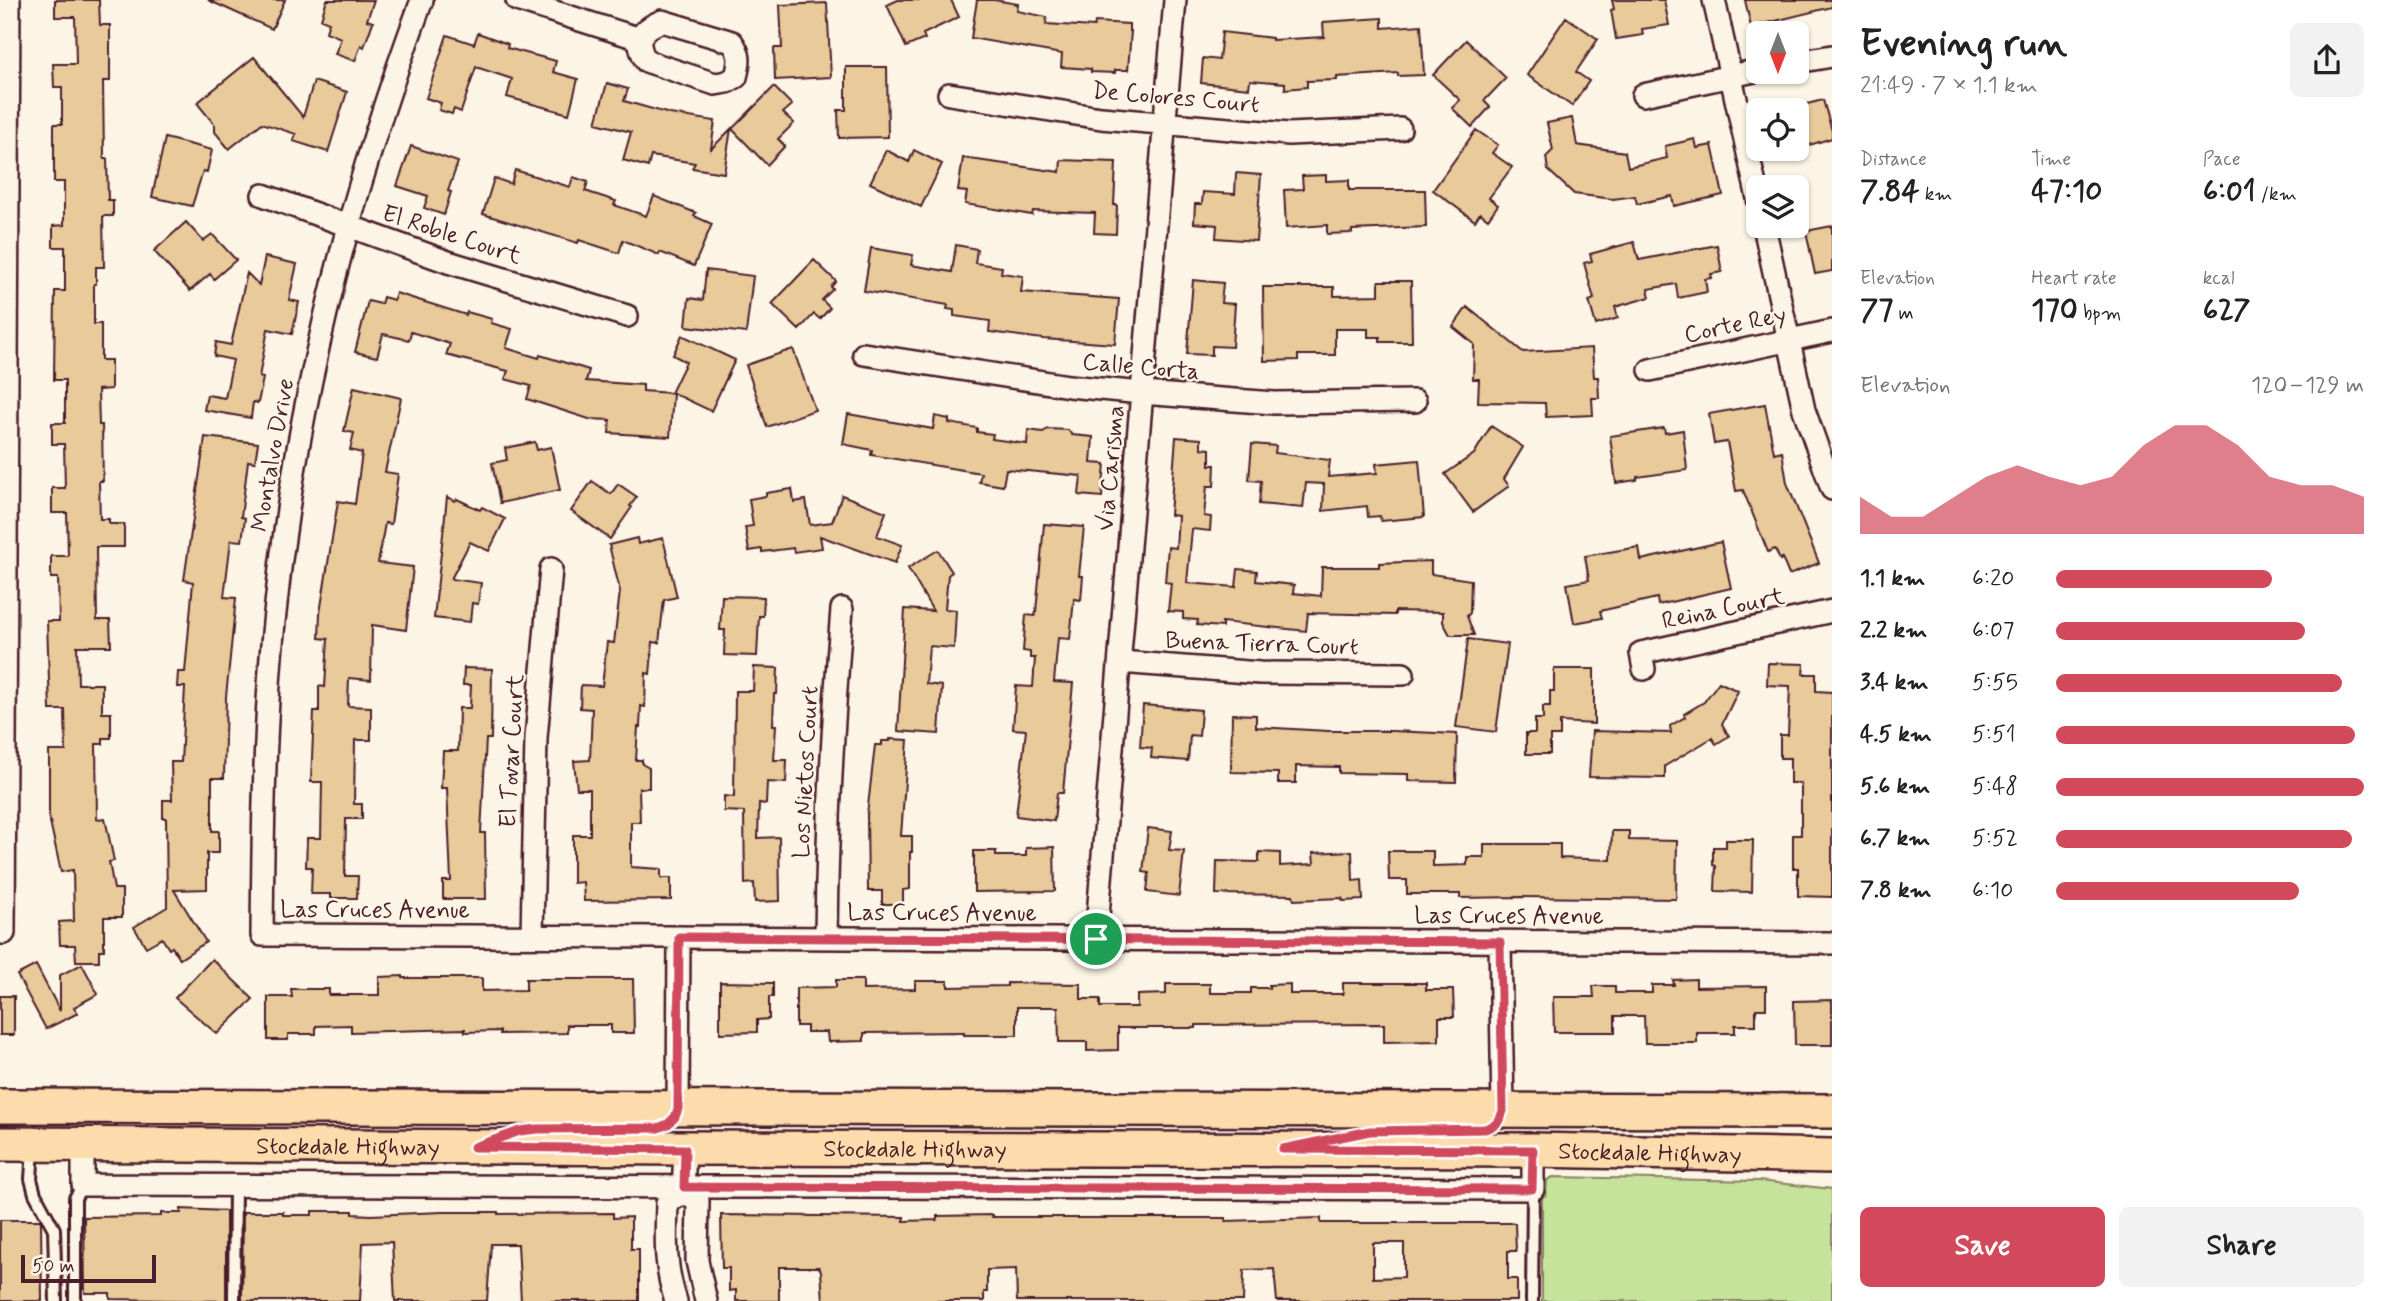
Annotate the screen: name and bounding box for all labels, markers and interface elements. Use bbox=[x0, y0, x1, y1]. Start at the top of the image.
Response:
text: Evening run bbox=[1860, 20, 2067, 69]
north arrow bbox=[1746, 21, 1810, 84]
map controls bbox=[1746, 21, 1809, 238]
button: share bbox=[2290, 23, 2364, 97]
text: 21:49 · 7 × 1.1 km bbox=[1860, 71, 2038, 101]
street label: De Colores Court bbox=[1091, 76, 1261, 121]
button: locate bbox=[1746, 98, 1809, 161]
text: Distance bbox=[1860, 147, 1927, 172]
text: Time bbox=[2031, 147, 2071, 172]
text: Pace bbox=[2203, 147, 2240, 172]
text: 7.84 bbox=[1860, 172, 1920, 211]
text: 47:10 bbox=[2031, 172, 2102, 211]
text: 6:01 bbox=[2203, 172, 2256, 211]
button: layers bbox=[1746, 175, 1809, 238]
text: km bbox=[1920, 182, 1952, 207]
text: /km bbox=[2256, 182, 2297, 207]
street label: El Roble Court bbox=[378, 198, 525, 272]
text: Elevation bbox=[1860, 266, 1935, 291]
text: Heart rate bbox=[2031, 266, 2117, 291]
text: kcal bbox=[2203, 266, 2235, 291]
text: 77 bbox=[1860, 291, 1893, 330]
text: 170 bbox=[2031, 291, 2078, 330]
text: 627 bbox=[2203, 291, 2251, 330]
street label: Corte Rey bbox=[1682, 300, 1789, 351]
text: m bbox=[1893, 301, 1914, 326]
text: bpm bbox=[2078, 301, 2121, 326]
street label: Calle Corta bbox=[1081, 347, 1201, 388]
text: Elevation bbox=[1860, 371, 1951, 401]
text: 120–129 m bbox=[2251, 371, 2364, 401]
street label: Montalvo Drive bbox=[245, 376, 302, 534]
street label: Via Carisma bbox=[1091, 404, 1132, 532]
text: 1.1 km bbox=[1860, 564, 1925, 594]
text: 6:20 bbox=[1972, 564, 2014, 594]
street label: Reina Court bbox=[1659, 581, 1787, 638]
text: 2.2 km bbox=[1860, 616, 1927, 646]
text: 6:07 bbox=[1972, 616, 2014, 646]
street label: Buena Tierra Court bbox=[1165, 626, 1359, 663]
text: 3.4 km bbox=[1860, 668, 1928, 698]
text: 5:55 bbox=[1972, 668, 2018, 698]
street label: El Tovar Court bbox=[493, 674, 532, 829]
street label: Los Nietos Court bbox=[786, 685, 826, 859]
text: 4.5 km bbox=[1860, 720, 1932, 750]
text: 5:51 bbox=[1972, 720, 2016, 750]
text: 5.6 km bbox=[1860, 772, 1930, 802]
text: 5:48 bbox=[1972, 772, 2018, 802]
text: 6.7 km bbox=[1860, 824, 1930, 854]
text: 5:52 bbox=[1972, 824, 2018, 854]
text: 7.8 km bbox=[1860, 876, 1931, 906]
text: 6:10 bbox=[1972, 876, 2013, 906]
street label: Las Cruces Avenue bbox=[280, 895, 470, 926]
street label: Las Cruces Avenue bbox=[847, 898, 1037, 929]
street label: Las Cruces Avenue bbox=[1414, 901, 1604, 932]
pin bbox=[1066, 909, 1126, 969]
icon: arrive bbox=[1077, 920, 1115, 958]
street label: Stockdale Highway bbox=[256, 1131, 440, 1166]
street label: Stockdale Highway bbox=[823, 1134, 1007, 1169]
street label: Stockdale Highway bbox=[1558, 1137, 1742, 1173]
button: Save bbox=[1860, 1207, 2105, 1287]
button: Share bbox=[2119, 1207, 2364, 1287]
scale bar bbox=[21, 1252, 156, 1284]
text: 50 m bbox=[32, 1254, 75, 1279]

